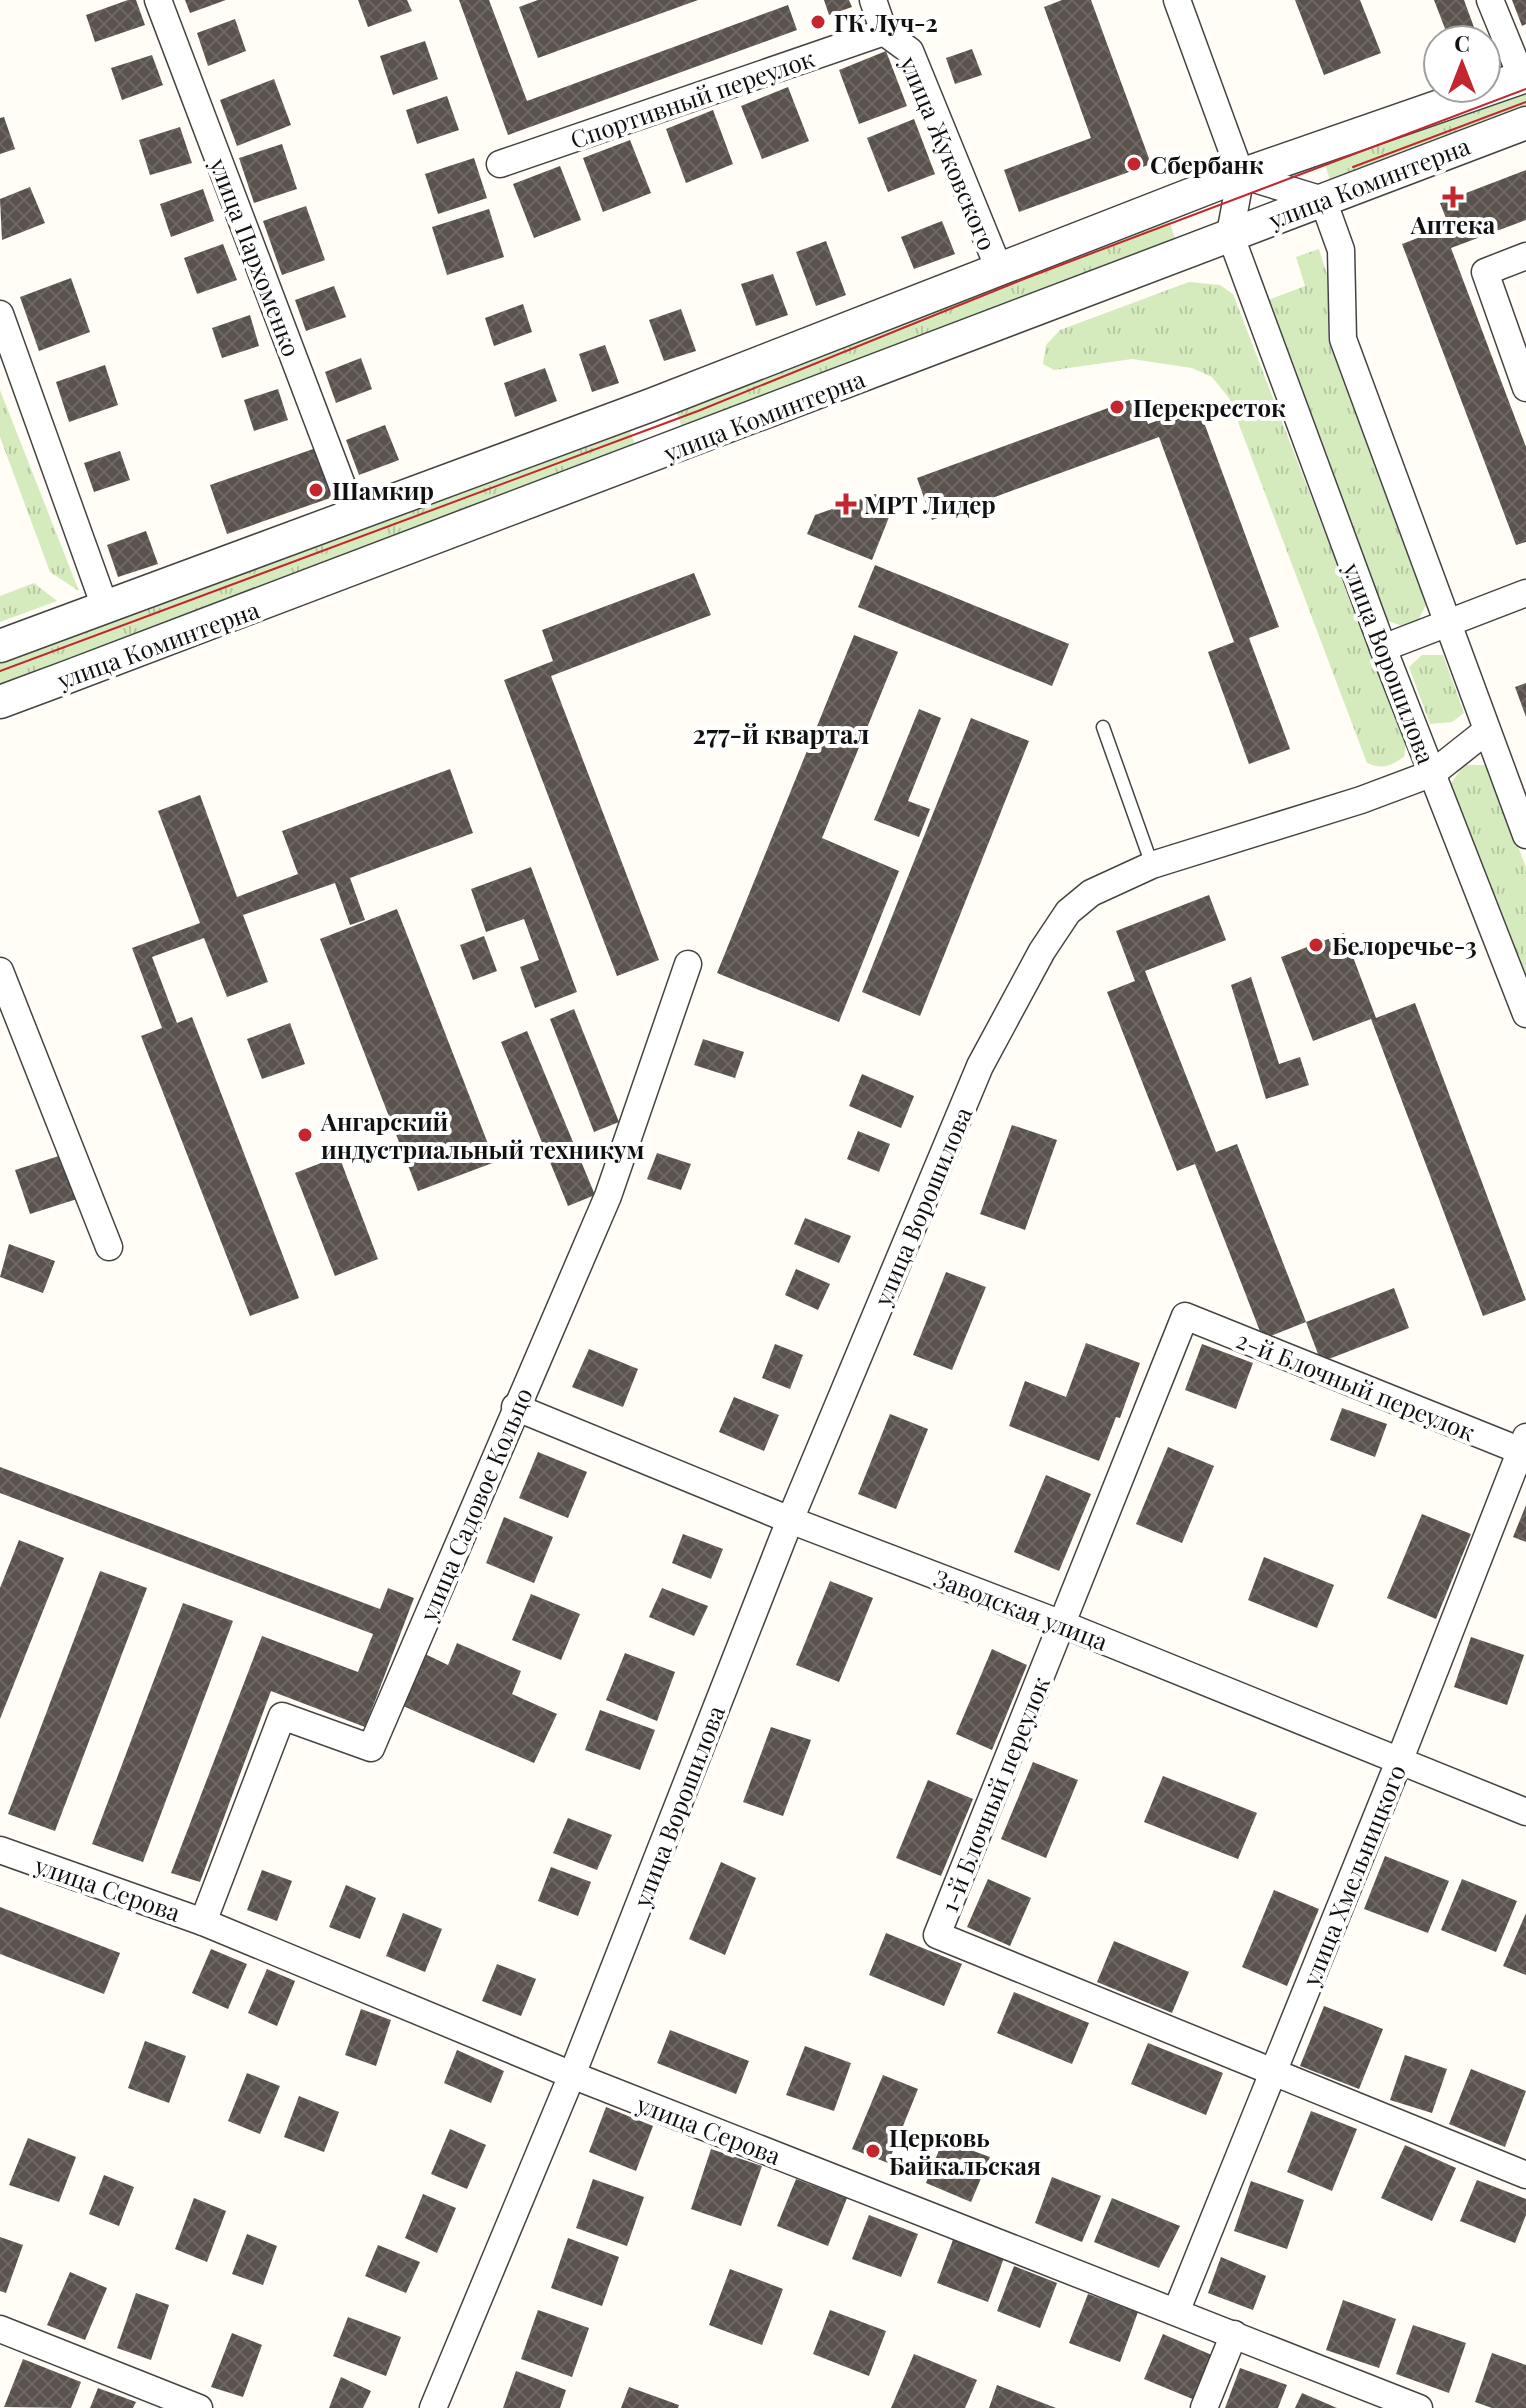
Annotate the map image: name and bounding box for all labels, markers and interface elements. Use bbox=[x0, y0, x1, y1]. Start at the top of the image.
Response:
place label: ГК Луч-2 bbox=[834, 6, 938, 38]
marker: ГК Луч-2 bbox=[809, 13, 827, 31]
north arrow bbox=[1422, 24, 1502, 104]
text: С bbox=[1454, 28, 1470, 58]
street label: Спортивный переулок bbox=[566, 41, 819, 155]
street label: улица Жуковского bbox=[893, 50, 1004, 255]
street label: улица Коминтерна bbox=[1263, 129, 1474, 235]
place label: Сбербанк bbox=[1150, 148, 1264, 180]
street label: улица Пархоменко bbox=[203, 152, 309, 361]
marker: Сбербанк bbox=[1125, 155, 1143, 173]
marker: Аптека bbox=[1444, 188, 1462, 206]
place label: Аптека bbox=[1410, 208, 1496, 240]
street label: улица Коминтерна bbox=[658, 362, 869, 468]
place label: Перекресток bbox=[1133, 391, 1286, 423]
marker: Перекресток bbox=[1108, 398, 1126, 416]
place label: Шамкир bbox=[332, 474, 434, 506]
marker: Шамкир bbox=[307, 481, 325, 499]
place label: МРТ Лидер bbox=[864, 488, 996, 520]
marker: МРТ Лидер bbox=[835, 493, 857, 515]
street label: улица Ворошилова bbox=[1337, 557, 1443, 768]
street label: улица Коминтерна bbox=[52, 593, 263, 696]
district label: 277-й квартал bbox=[693, 716, 870, 751]
place label: Белоречье-3 bbox=[1332, 929, 1477, 961]
marker: Белоречье-3 bbox=[1307, 936, 1325, 954]
street label: улица Ворошилова bbox=[865, 1102, 978, 1311]
place label: Ангарский индустриальный техникум bbox=[320, 1105, 645, 1165]
marker: Ангарский индустриальный техникум bbox=[296, 1126, 314, 1144]
street label: 2-й Блочный переулок bbox=[1232, 1323, 1480, 1448]
street label: улица Садовое Кольцо bbox=[411, 1382, 539, 1627]
street label: Заводская улица bbox=[930, 1561, 1112, 1657]
street label: 1-й Блочный переулок bbox=[932, 1671, 1056, 1917]
street label: улица Ворошилова bbox=[625, 1701, 731, 1912]
street label: улица Хмельницкого bbox=[1294, 1760, 1412, 1991]
street label: улица Серова bbox=[30, 1848, 185, 1928]
street label: улица Серова bbox=[632, 2087, 786, 2171]
place label: Церковь Байкальская bbox=[889, 2121, 1041, 2181]
marker: Церковь Байкальская bbox=[864, 2142, 882, 2160]

